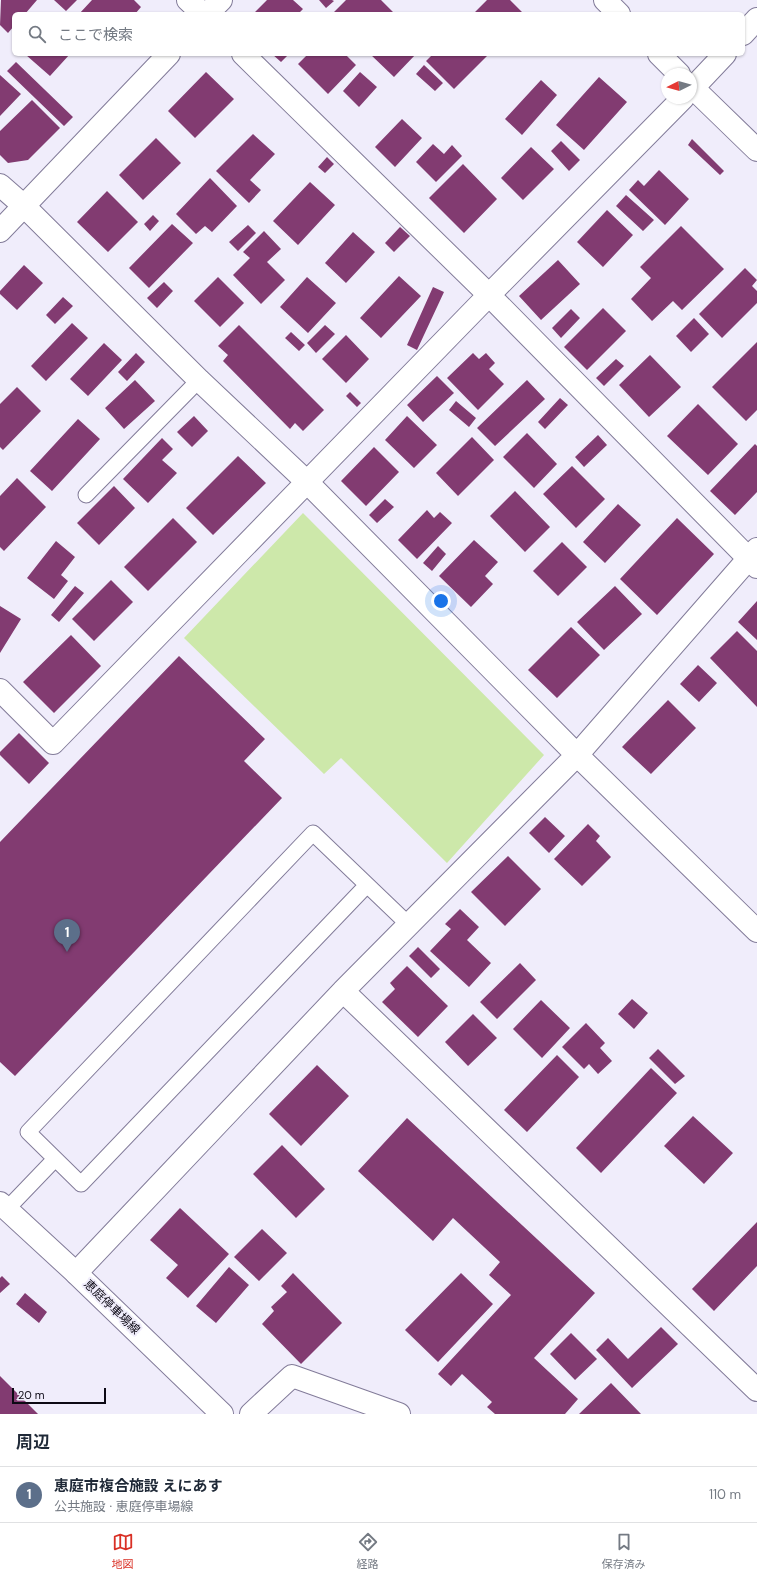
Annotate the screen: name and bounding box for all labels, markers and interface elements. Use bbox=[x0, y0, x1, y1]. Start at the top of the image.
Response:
search box bbox=[12, 12, 745, 56]
icon: search bbox=[26, 23, 48, 45]
text: ここで検索 bbox=[58, 25, 133, 45]
north arrow bbox=[661, 68, 697, 104]
your location bbox=[431, 591, 451, 611]
pin: 1 bbox=[54, 919, 80, 952]
street label: 恵庭停車場線 bbox=[81, 1276, 143, 1338]
scale bar bbox=[12, 1386, 106, 1405]
text: 20 m bbox=[18, 1388, 44, 1402]
text: 周辺 bbox=[16, 1431, 50, 1453]
text: 恵庭市複合施設 えにあす bbox=[54, 1476, 223, 1496]
text: 1 bbox=[27, 1486, 31, 1503]
text: 110 m bbox=[709, 1486, 741, 1503]
text: 公共施設 · 恵庭停車場線 bbox=[54, 1498, 194, 1515]
tab: 地図 bbox=[112, 1531, 134, 1571]
tab: 経路 bbox=[357, 1531, 379, 1571]
tab: 保存済み bbox=[602, 1531, 646, 1571]

